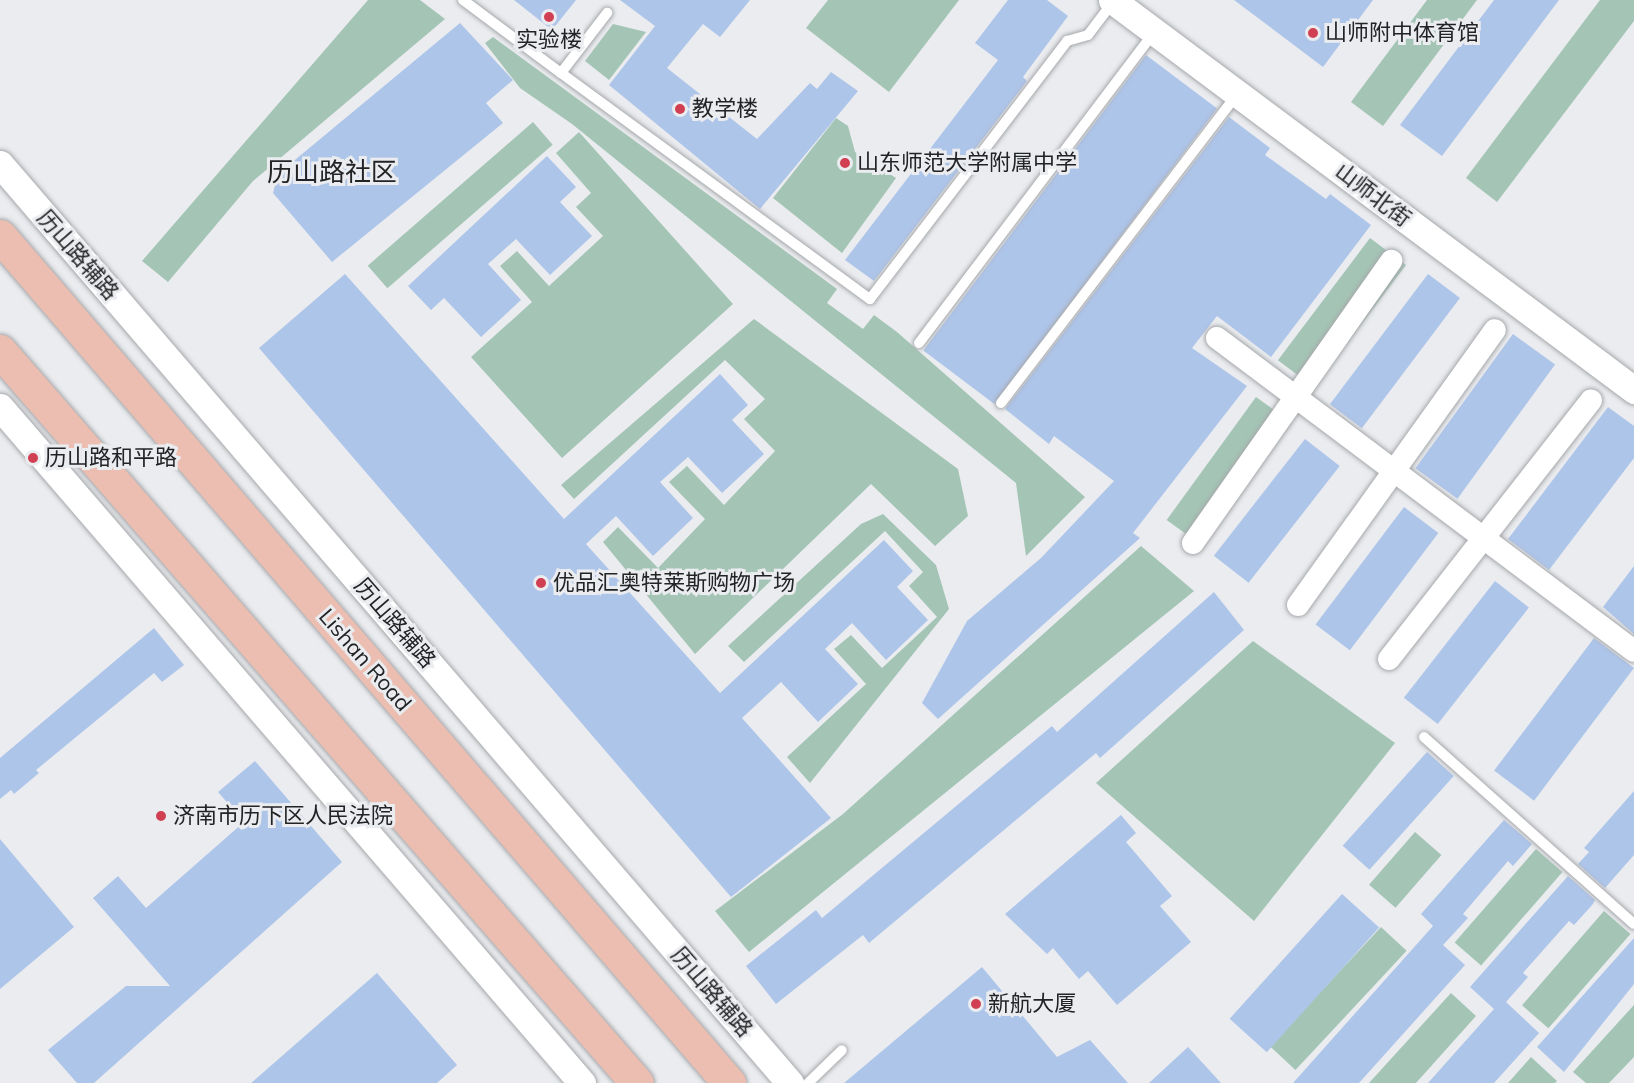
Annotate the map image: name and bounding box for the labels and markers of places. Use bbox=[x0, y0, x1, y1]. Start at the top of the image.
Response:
marker: 实验楼 bbox=[542, 10, 556, 24]
place label: 山师附中体育馆 bbox=[1325, 20, 1479, 46]
marker: 山师附中体育馆 bbox=[1306, 26, 1320, 40]
place label: 实验楼 bbox=[516, 27, 582, 53]
place label: 教学楼 bbox=[692, 96, 758, 122]
marker: 教学楼 bbox=[673, 102, 687, 116]
place label: 山东师范大学附属中学 bbox=[857, 150, 1077, 176]
marker: 山东师范大学附属中学 bbox=[838, 156, 852, 170]
place label: 历山路和平路 bbox=[45, 445, 177, 471]
marker: 历山路和平路 bbox=[26, 451, 40, 465]
place label: 优品汇奥特莱斯购物广场 bbox=[553, 570, 795, 596]
marker: 优品汇奥特莱斯购物广场 bbox=[534, 576, 548, 590]
place label: 济南市历下区人民法院 bbox=[173, 803, 393, 829]
marker: 济南市历下区人民法院 bbox=[154, 809, 168, 823]
place label: 新航大厦 bbox=[988, 991, 1076, 1017]
marker: 新航大厦 bbox=[969, 997, 983, 1011]

